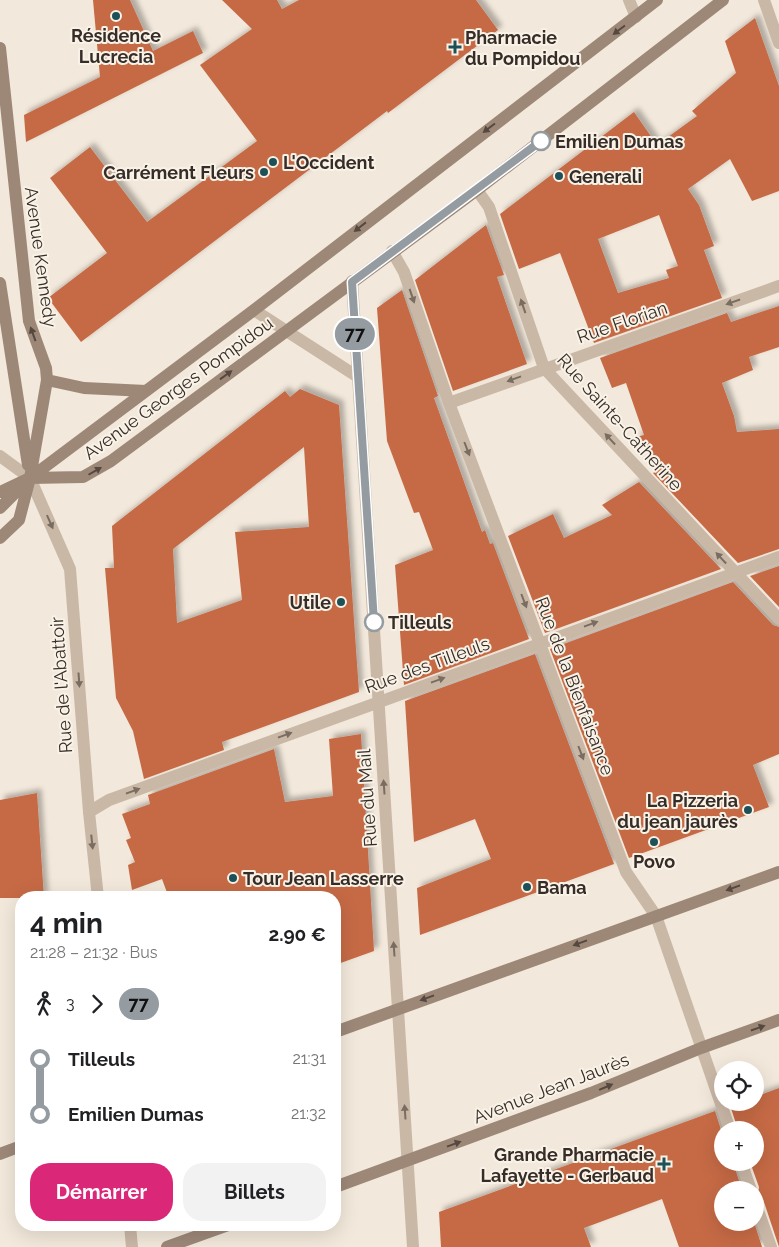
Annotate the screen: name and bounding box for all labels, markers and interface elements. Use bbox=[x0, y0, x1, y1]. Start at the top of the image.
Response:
marker: Résidence Lucrecia bbox=[110, 10, 122, 22]
place label: Résidence Lucrecia bbox=[71, 25, 161, 67]
one-way arrow bbox=[612, 25, 626, 35]
place label: Pharmacie du Pompidou bbox=[465, 27, 580, 69]
marker: Pharmacie du Pompidou bbox=[449, 41, 461, 53]
one-way arrow bbox=[483, 122, 496, 133]
marker: Emilien Dumas bbox=[531, 131, 551, 151]
place label: Emilien Dumas bbox=[555, 131, 683, 152]
place label: L'Occident bbox=[283, 152, 374, 173]
marker: L'Occident bbox=[267, 156, 279, 168]
place label: Carrément Fleurs bbox=[103, 162, 254, 183]
marker: Carrément Fleurs bbox=[258, 166, 270, 178]
place label: Generali bbox=[569, 166, 642, 187]
marker: Generali bbox=[553, 170, 565, 182]
street label: Avenue Kennedy bbox=[21, 185, 61, 329]
one-way arrow bbox=[353, 222, 367, 232]
one-way arrow bbox=[409, 288, 416, 303]
street label: Rue Florian bbox=[574, 297, 670, 347]
one-way arrow bbox=[725, 298, 740, 306]
one-way arrow bbox=[519, 299, 526, 314]
street label: Avenue Georges Pompidou bbox=[79, 312, 277, 464]
line badge: 77 bbox=[332, 318, 378, 350]
text: 77 bbox=[345, 323, 365, 344]
one-way arrow bbox=[29, 326, 37, 341]
street label: Rue Sainte-Catherine bbox=[553, 349, 687, 495]
one-way arrow bbox=[219, 370, 232, 381]
one-way arrow bbox=[506, 376, 521, 383]
one-way arrow bbox=[604, 434, 616, 446]
one-way arrow bbox=[463, 441, 471, 456]
one-way arrow bbox=[88, 466, 101, 475]
one-way arrow bbox=[46, 515, 54, 529]
one-way arrow bbox=[715, 553, 727, 565]
place label: Utile bbox=[290, 592, 331, 613]
one-way arrow bbox=[521, 593, 528, 608]
street label: Rue de la Bienfaisance bbox=[531, 594, 619, 778]
marker: Utile bbox=[335, 596, 347, 608]
marker: Tilleuls bbox=[364, 612, 384, 632]
place label: Tilleuls bbox=[388, 612, 452, 633]
street label: Rue de l'Abattoir bbox=[46, 615, 76, 754]
one-way arrow bbox=[584, 620, 599, 628]
street label: Rue des Tilleuls bbox=[362, 633, 493, 697]
one-way arrow bbox=[75, 672, 83, 688]
one-way arrow bbox=[431, 676, 446, 684]
one-way arrow bbox=[278, 731, 293, 739]
one-way arrow bbox=[577, 746, 585, 761]
street label: Rue du Mail bbox=[353, 748, 381, 848]
one-way arrow bbox=[380, 779, 388, 795]
one-way arrow bbox=[126, 787, 141, 795]
place label: La Pizzeria du jean jaurès bbox=[617, 790, 738, 832]
marker: La Pizzeria du jean jaurès bbox=[742, 804, 754, 816]
one-way arrow bbox=[88, 834, 96, 850]
marker: Povo bbox=[648, 836, 660, 848]
place label: Povo bbox=[633, 851, 675, 872]
place label: Tour Jean Lasserre bbox=[243, 868, 404, 889]
marker: Tour Jean Lasserre bbox=[227, 872, 239, 884]
place label: Bama bbox=[537, 877, 587, 898]
marker: Bama bbox=[521, 881, 533, 893]
one-way arrow bbox=[725, 884, 740, 892]
text: 4 min bbox=[30, 907, 103, 940]
text: 2.90 € bbox=[268, 923, 326, 945]
one-way arrow bbox=[572, 939, 587, 947]
one-way arrow bbox=[390, 941, 398, 957]
text: 21:28 – 21:32 · Bus bbox=[30, 943, 157, 962]
icon: walk bbox=[30, 990, 58, 1018]
icon: forward bbox=[83, 990, 111, 1018]
text: 77 bbox=[129, 993, 149, 1014]
text: 3 bbox=[66, 994, 75, 1013]
one-way arrow bbox=[420, 995, 435, 1002]
one-way arrow bbox=[750, 1024, 765, 1031]
text: Tilleuls bbox=[68, 1048, 135, 1070]
text: 21:31 bbox=[292, 1049, 326, 1068]
street label: Avenue Jean Jaurès bbox=[470, 1049, 632, 1127]
map controls bbox=[714, 1061, 764, 1231]
button: locate bbox=[714, 1061, 764, 1111]
one-way arrow bbox=[599, 1083, 613, 1091]
text: Emilien Dumas bbox=[68, 1103, 204, 1125]
one-way arrow bbox=[401, 1103, 409, 1119]
text: 21:32 bbox=[291, 1104, 326, 1123]
button: + bbox=[714, 1121, 764, 1171]
one-way arrow bbox=[447, 1140, 462, 1148]
place label: Grande Pharmacie Lafayette - Gerbaud bbox=[480, 1144, 654, 1186]
marker: Grande Pharmacie Lafayette - Gerbaud bbox=[658, 1158, 670, 1170]
button: Démarrer bbox=[30, 1163, 173, 1221]
button: Billets bbox=[183, 1163, 326, 1221]
button: − bbox=[714, 1181, 764, 1231]

